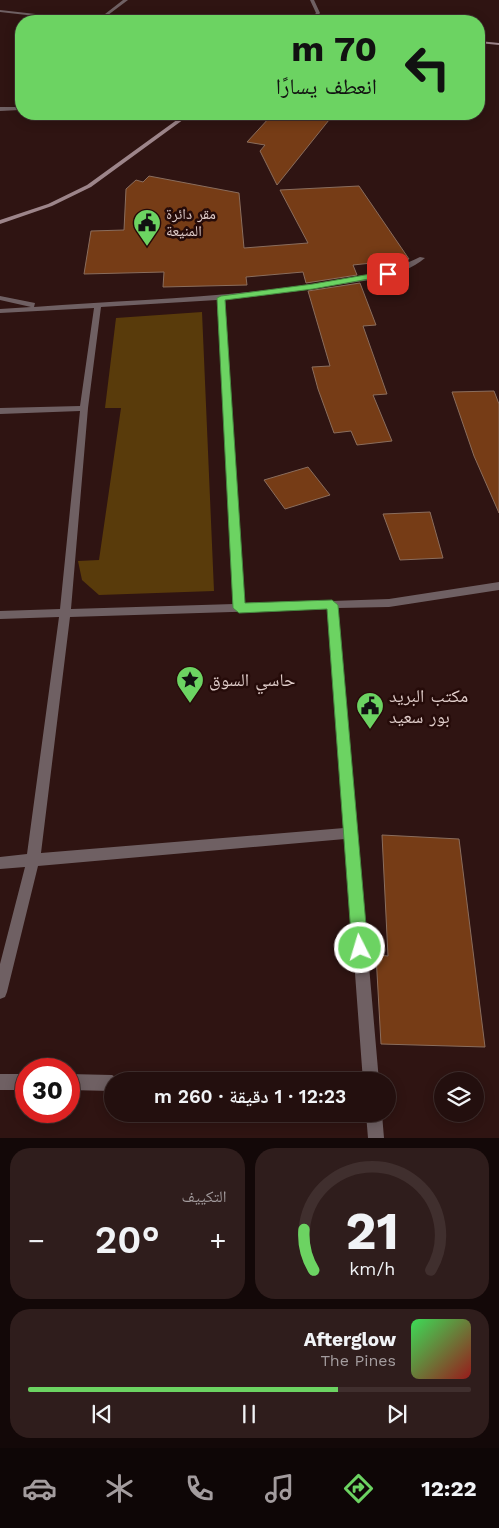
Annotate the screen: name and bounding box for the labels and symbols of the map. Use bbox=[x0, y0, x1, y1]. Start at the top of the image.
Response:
place label: مقر دائرة المنيعة bbox=[166, 205, 216, 240]
public building icon: مقر دائرة المنيعة bbox=[132, 208, 162, 247]
pin bbox=[367, 253, 409, 295]
place icon: حاسي السوق bbox=[175, 665, 205, 704]
place label: حاسي السوق bbox=[209, 669, 295, 695]
place label: مكتب البريد بور سعيد bbox=[389, 685, 468, 728]
public building icon: مكتب البريد بور سعيد bbox=[355, 691, 385, 730]
position arrow bbox=[333, 921, 385, 973]
speed limit sign: 30 bbox=[15, 1058, 80, 1123]

